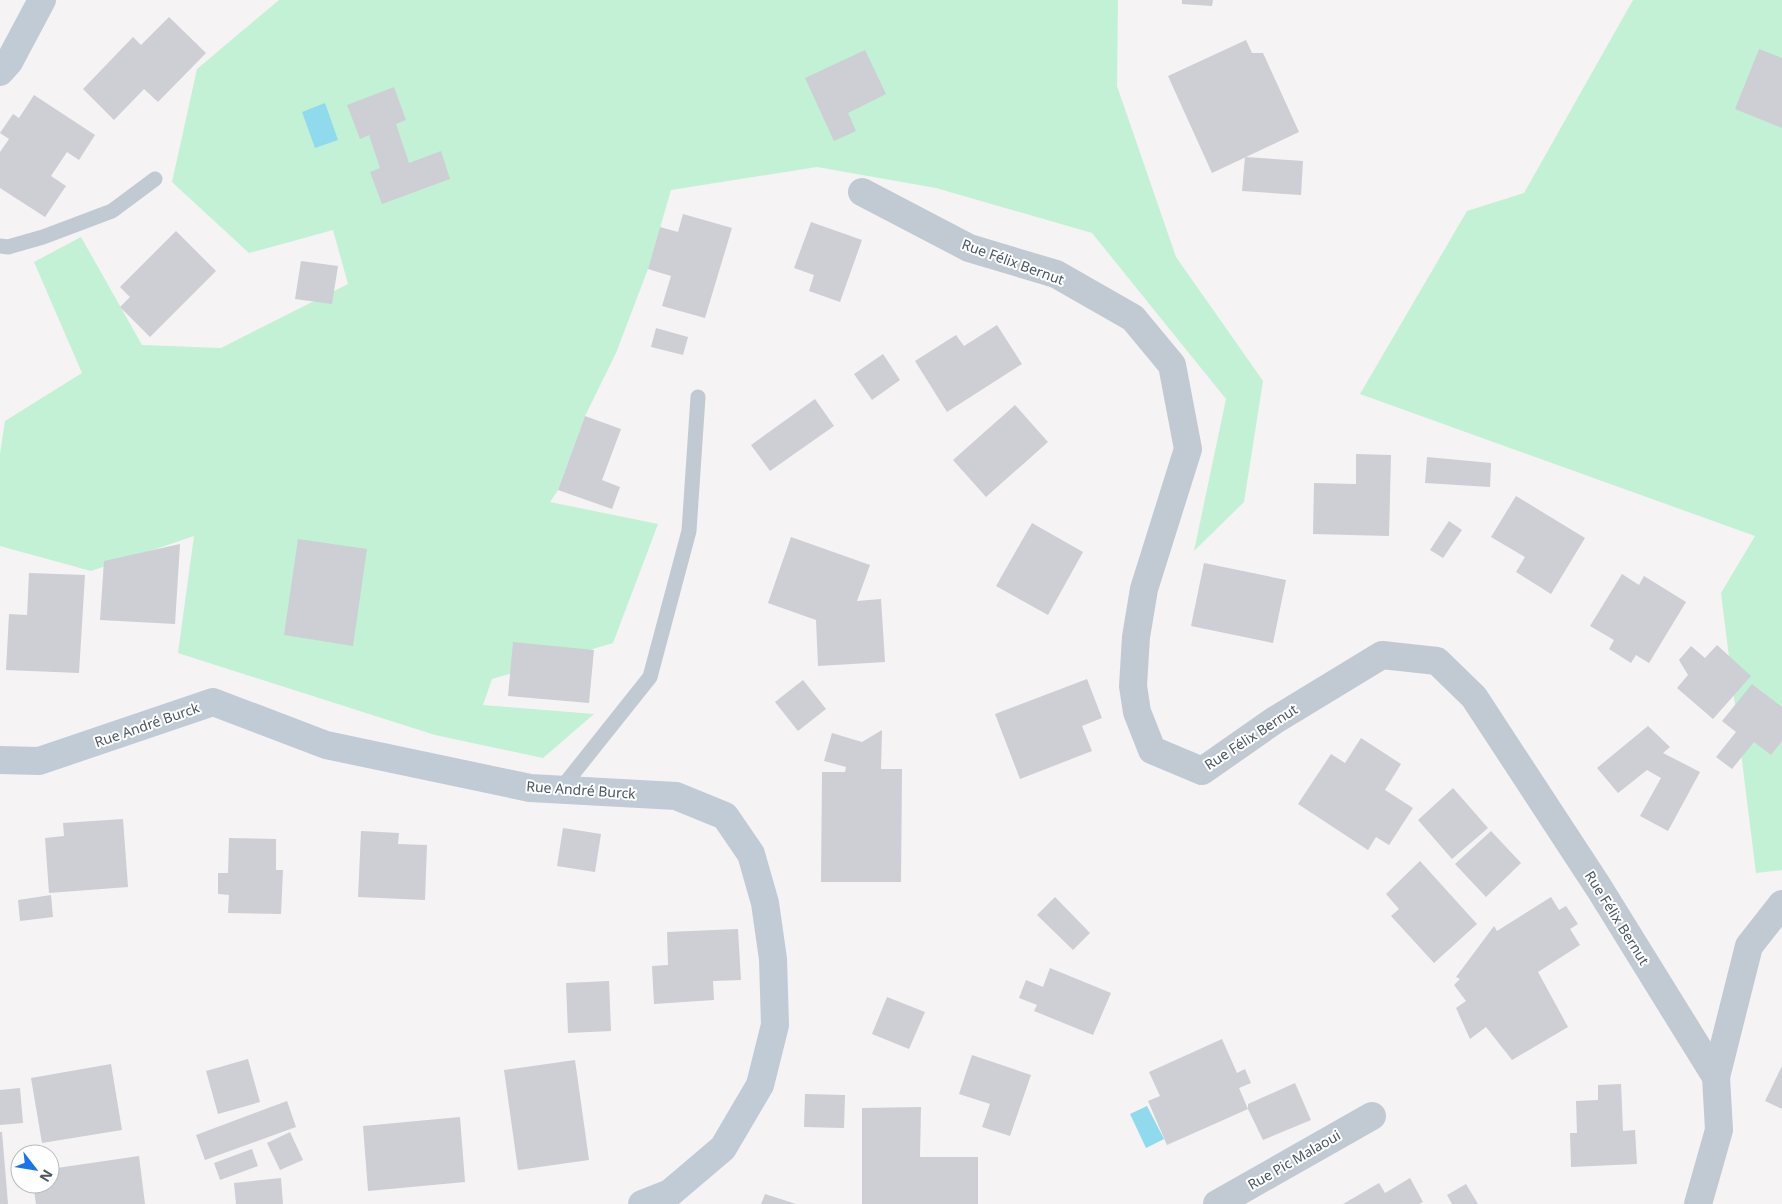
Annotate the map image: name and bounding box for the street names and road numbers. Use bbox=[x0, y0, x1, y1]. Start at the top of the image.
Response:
street label: Rue Félix Bernut bbox=[959, 234, 1067, 289]
street label: Rue André Burck bbox=[92, 698, 202, 751]
street label: Rue Félix Bernut bbox=[1200, 699, 1301, 774]
street label: Rue André Burck bbox=[526, 776, 637, 803]
street label: Rue Félix Bernut bbox=[1581, 867, 1654, 968]
street label: Rue Pic Malaoui bbox=[1244, 1125, 1344, 1194]

